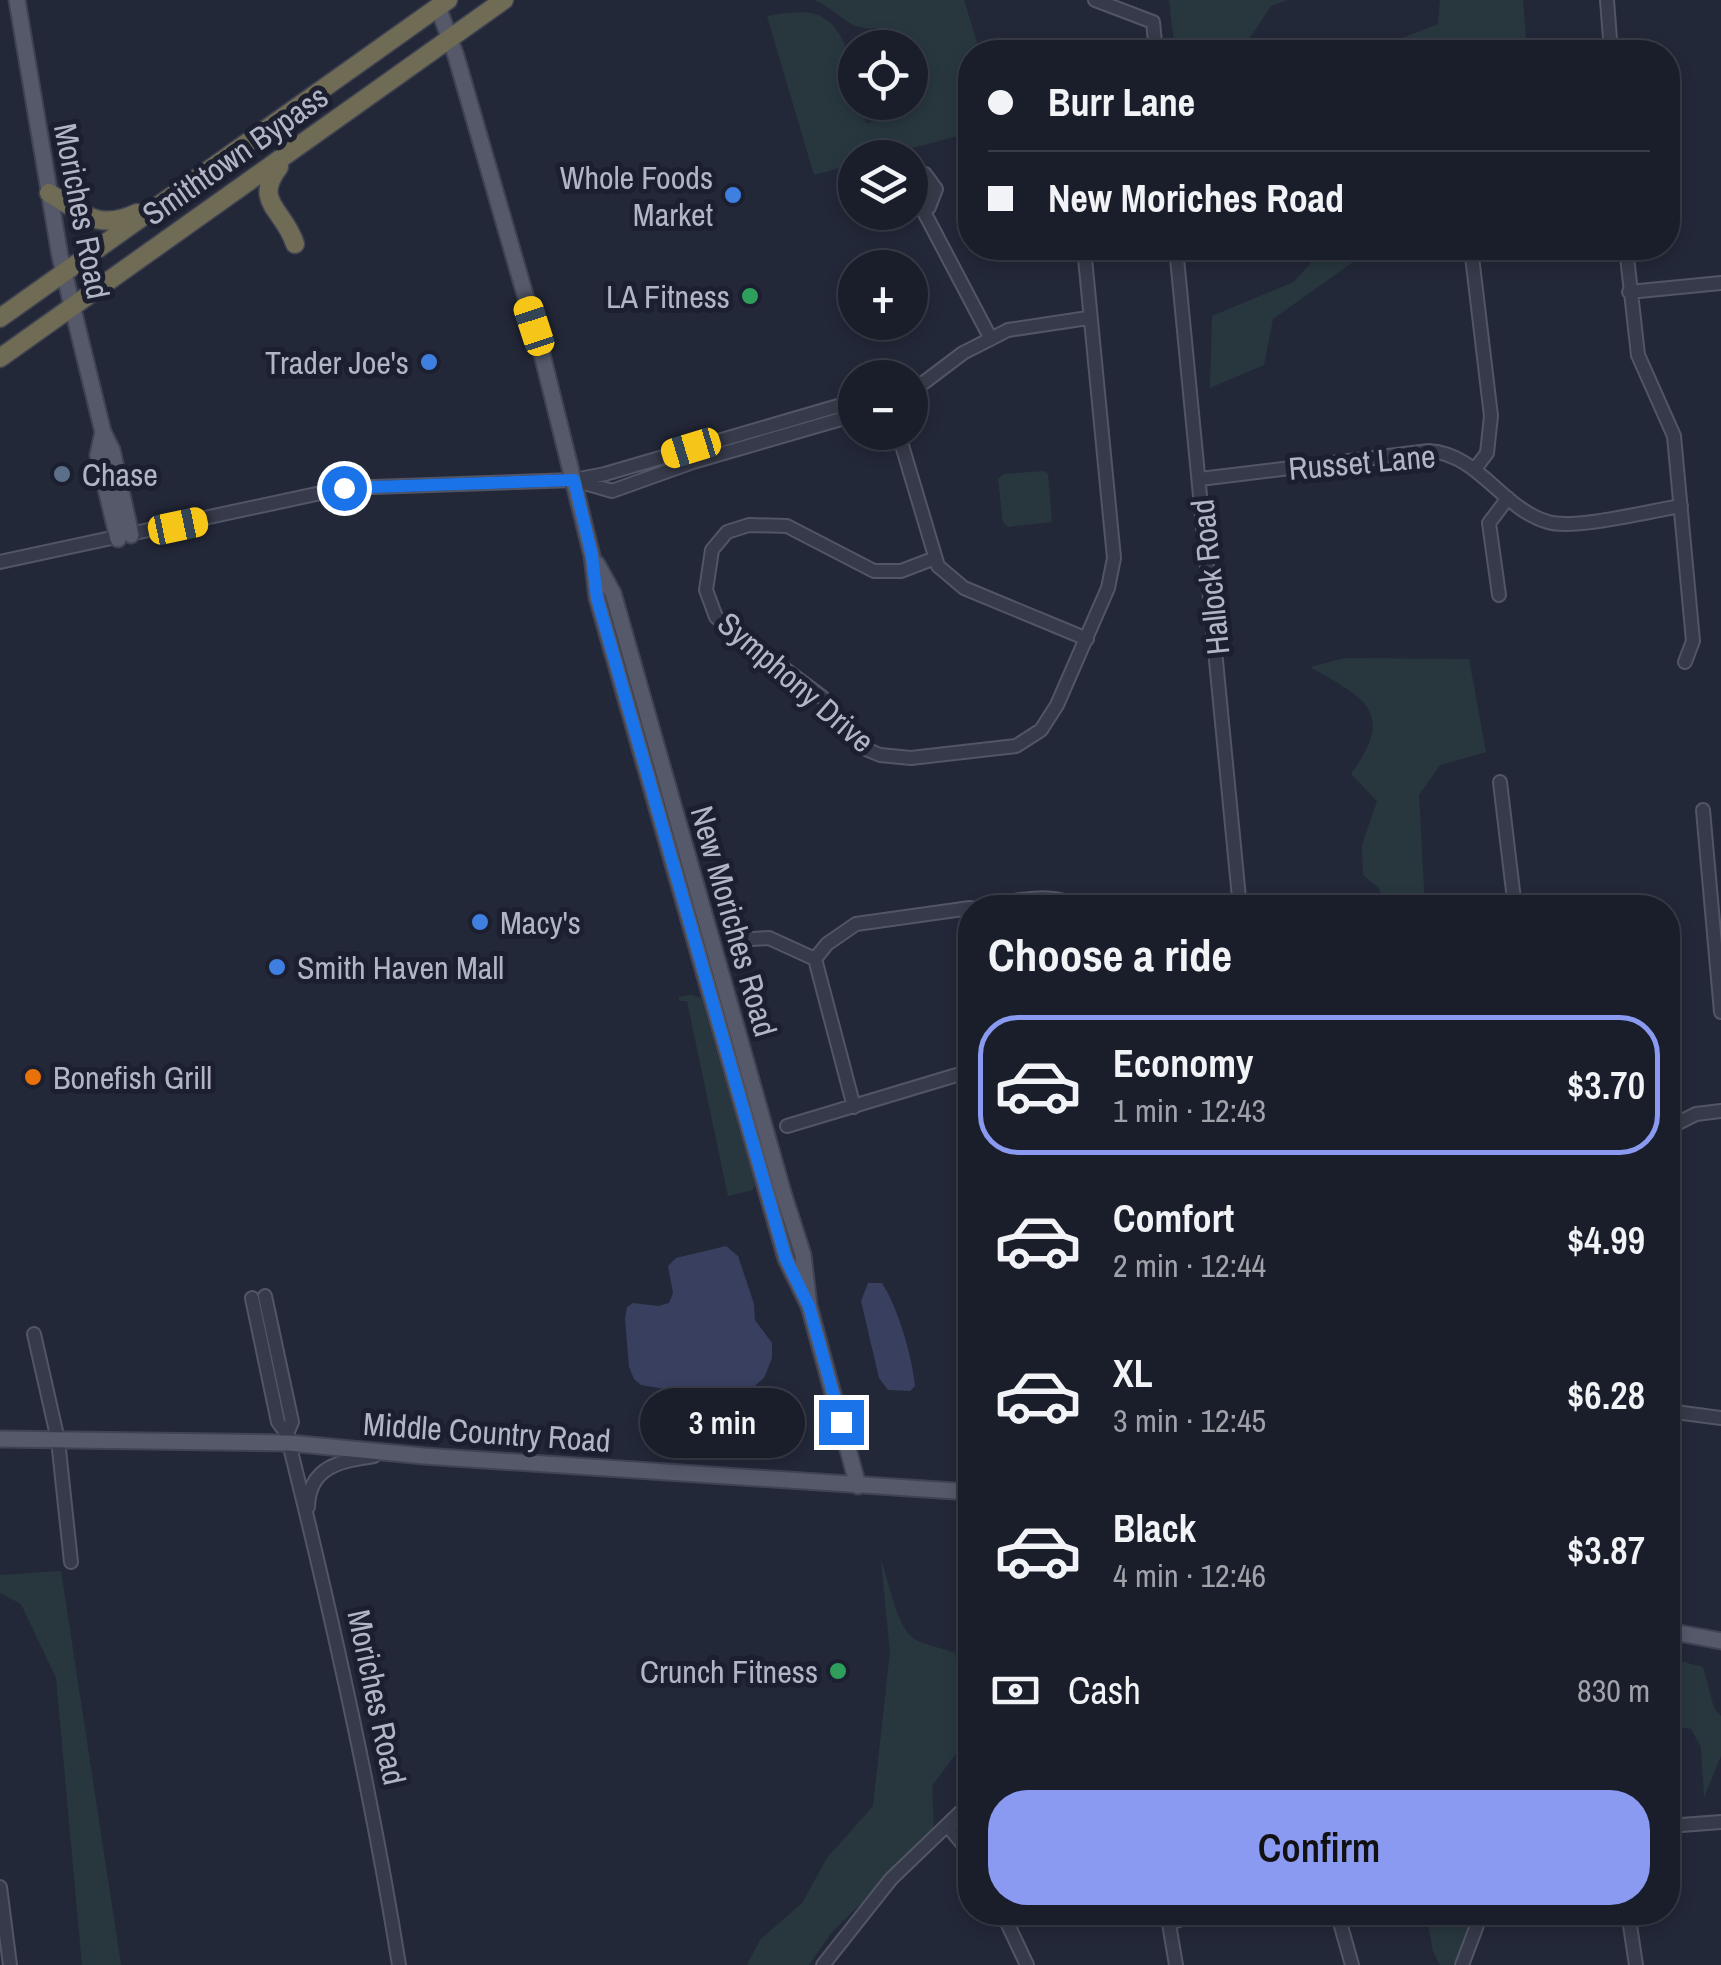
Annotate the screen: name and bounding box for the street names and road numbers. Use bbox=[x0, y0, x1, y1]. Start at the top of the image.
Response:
street label: Smithtown Bypass bbox=[134, 75, 336, 235]
street label: Moriches Road bbox=[44, 120, 120, 302]
street label: Russet Lane bbox=[1287, 434, 1437, 490]
street label: Hallock Road bbox=[1180, 497, 1240, 657]
street label: Symphony Drive bbox=[709, 602, 883, 762]
street label: New Moriches Road bbox=[681, 801, 787, 1041]
street label: Middle Country Road bbox=[362, 1402, 612, 1462]
street label: Moriches Road bbox=[337, 1606, 417, 1788]

